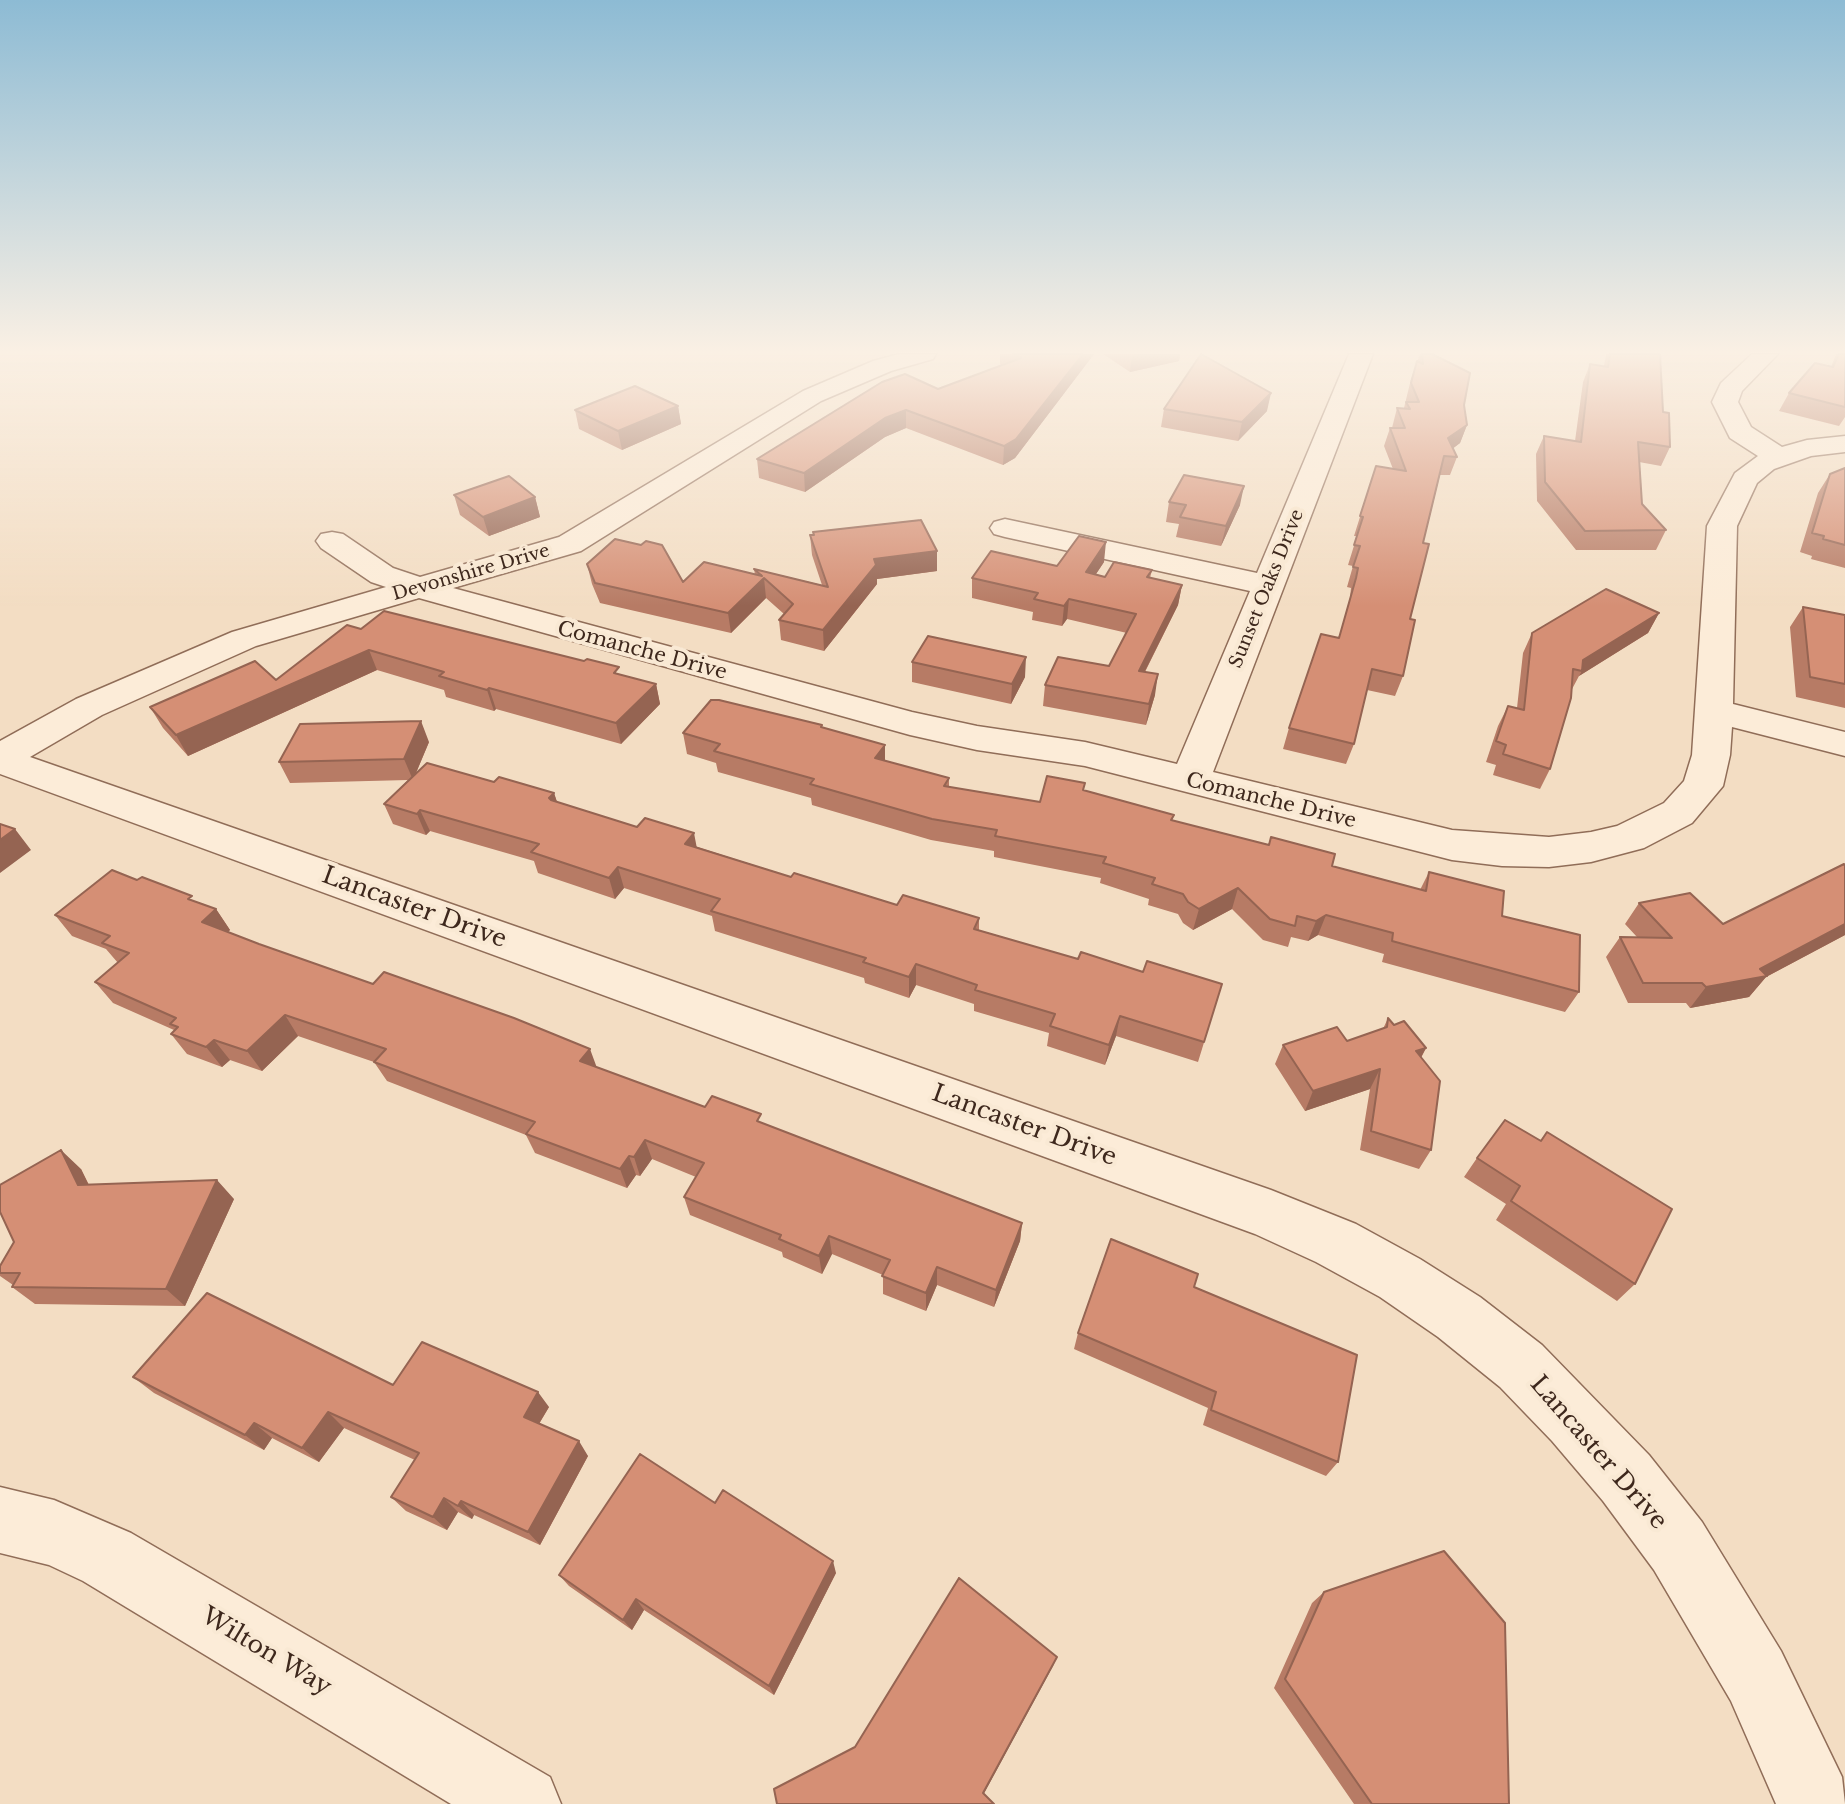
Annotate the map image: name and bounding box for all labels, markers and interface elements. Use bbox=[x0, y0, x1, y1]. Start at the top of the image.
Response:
street label: Sunset Oaks Drive bbox=[1225, 506, 1309, 672]
street label: Devonshire Drive bbox=[390, 540, 552, 606]
street label: Comanche Drive bbox=[555, 617, 729, 685]
street label: Comanche Drive bbox=[1184, 768, 1358, 834]
street label: Lancaster Drive bbox=[318, 861, 510, 955]
street label: Lancaster Drive bbox=[928, 1079, 1120, 1173]
street label: Lancaster Drive bbox=[1523, 1370, 1673, 1536]
street label: Wilton Way bbox=[196, 1602, 336, 1702]

